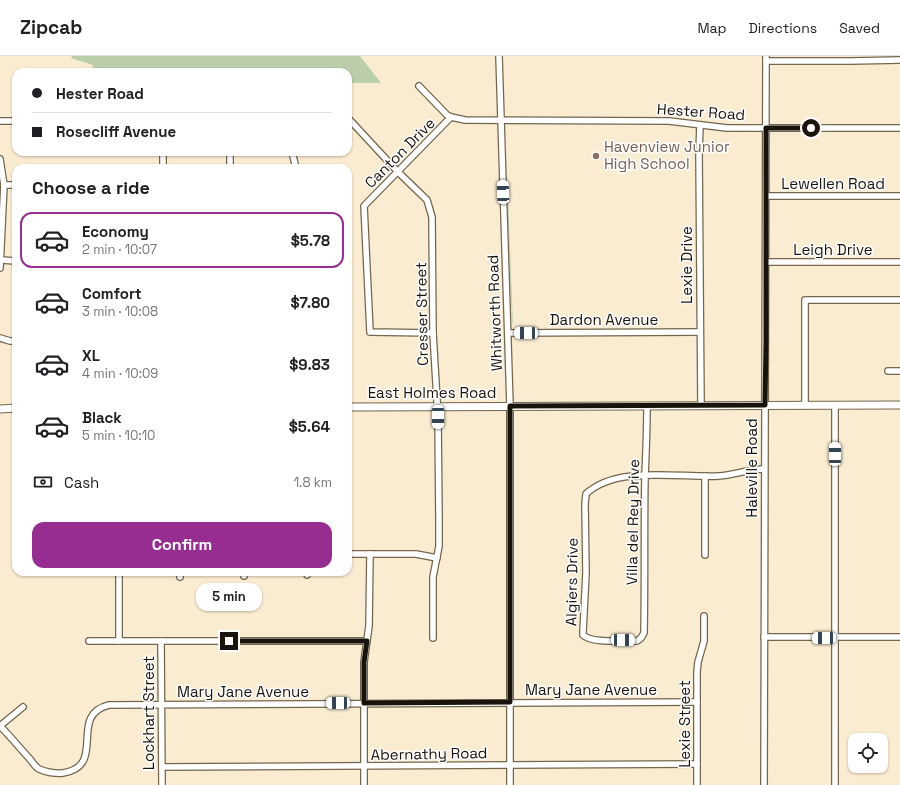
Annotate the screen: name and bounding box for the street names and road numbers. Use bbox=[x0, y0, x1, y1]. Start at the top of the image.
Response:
street label: Hester Road bbox=[656, 99, 746, 124]
street label: Canton Drive bbox=[360, 113, 439, 192]
street label: Lewellen Road bbox=[781, 174, 885, 193]
street label: Lexie Drive bbox=[677, 226, 696, 304]
street label: Leigh Drive bbox=[793, 240, 873, 259]
street label: Whitworth Road bbox=[483, 254, 506, 372]
street label: Cresser Street bbox=[411, 262, 432, 366]
street label: Dardon Avenue bbox=[550, 310, 658, 329]
street label: East Holmes Road bbox=[368, 383, 496, 402]
street label: Haleville Road bbox=[742, 418, 761, 518]
street label: Villa del Rey Drive bbox=[622, 459, 643, 585]
street label: Algiers Drive bbox=[561, 537, 582, 626]
street label: Lockhart Street bbox=[139, 656, 158, 770]
street label: Mary Jane Avenue bbox=[525, 680, 657, 699]
street label: Lexie Street bbox=[675, 680, 694, 768]
street label: Mary Jane Avenue bbox=[177, 682, 309, 701]
street label: Abernathy Road bbox=[370, 743, 488, 764]

